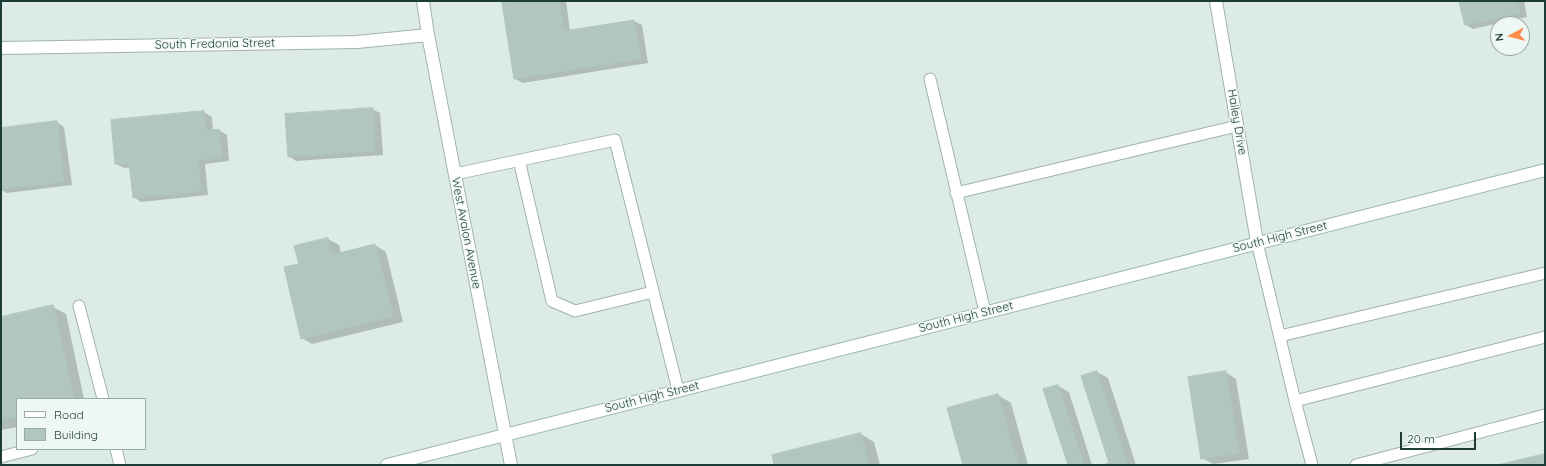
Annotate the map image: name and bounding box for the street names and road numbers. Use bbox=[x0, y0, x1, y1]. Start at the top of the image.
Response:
street label: South Fredonia Street bbox=[155, 36, 275, 52]
street label: Hailey Drive bbox=[1224, 88, 1250, 156]
street label: West Avalon Avenue bbox=[448, 176, 484, 290]
street label: South High Street bbox=[1231, 218, 1329, 256]
street label: South High Street bbox=[917, 298, 1015, 336]
street label: South High Street bbox=[603, 378, 701, 416]

